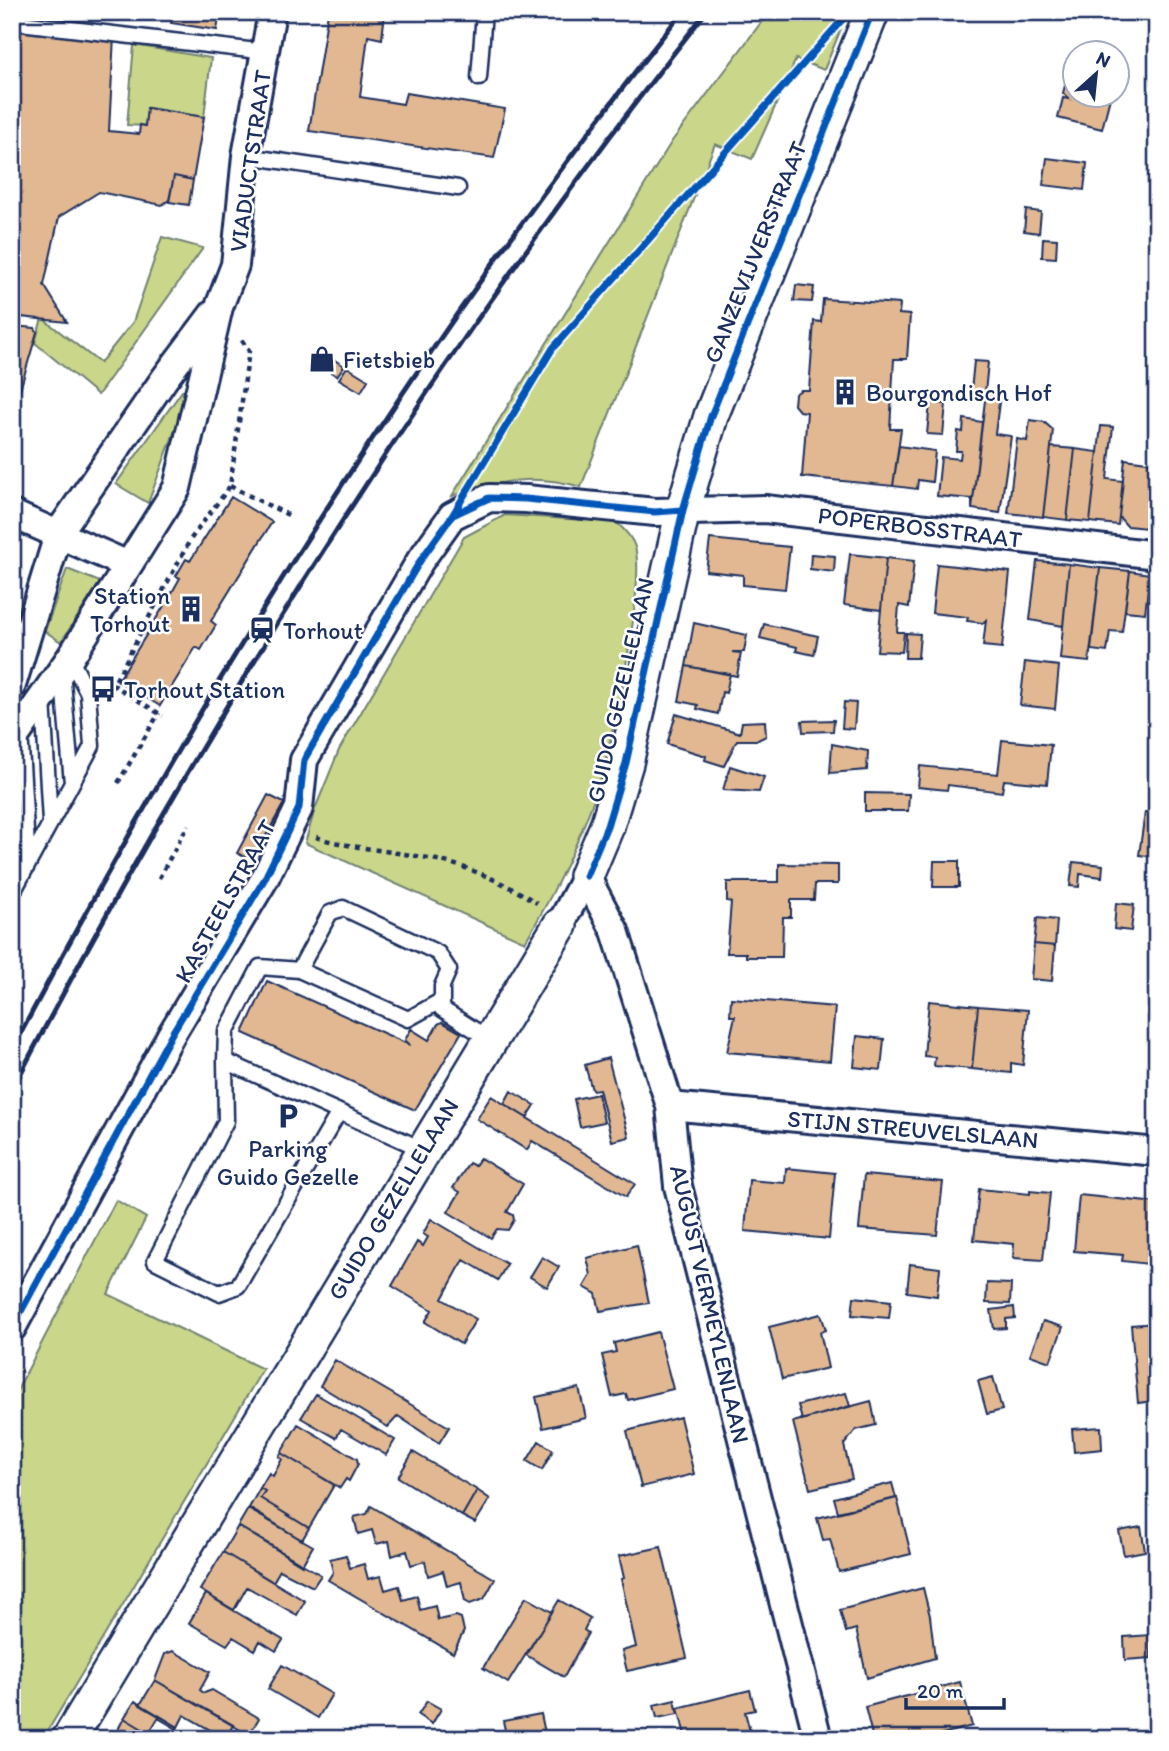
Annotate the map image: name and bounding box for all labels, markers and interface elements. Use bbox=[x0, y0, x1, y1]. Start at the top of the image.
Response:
north arrow bbox=[1060, 38, 1130, 108]
text: N bbox=[1093, 46, 1114, 72]
street label: VIADUCTSTRAAT bbox=[223, 67, 277, 254]
street label: GANZEVIJVERSTRAAT bbox=[697, 136, 813, 367]
shop icon: Fietsbieb bbox=[307, 344, 337, 374]
place label: Fietsbieb bbox=[343, 345, 435, 374]
building icon: Bourgondisch Hof bbox=[830, 377, 860, 407]
place label: Bourgondisch Hof bbox=[866, 378, 1052, 407]
street label: POPERBOSSTRAAT bbox=[816, 500, 1024, 554]
street label: GUIDO GEZELLELAAN bbox=[580, 575, 660, 805]
place label: Station Torhout bbox=[90, 581, 170, 638]
building icon: Station Torhout bbox=[176, 594, 206, 624]
station icon: Torhout bbox=[247, 615, 277, 645]
place label: Torhout bbox=[283, 616, 363, 645]
bus stop icon: Torhout Station bbox=[88, 674, 118, 704]
place label: Torhout Station bbox=[124, 675, 285, 704]
street label: KASTEELSTRAAT bbox=[168, 814, 282, 988]
street label: GUIDO GEZELLELAAN bbox=[321, 1093, 465, 1305]
parking icon: Parking Guido Gezelle bbox=[273, 1101, 303, 1131]
street label: STIJN STREUVELSLAAN bbox=[786, 1104, 1040, 1154]
place label: Parking Guido Gezelle bbox=[217, 1134, 359, 1191]
street label: AUGUST VERMEYLENLAAN bbox=[664, 1162, 756, 1446]
scale bar bbox=[906, 1667, 1004, 1711]
text: 20 m bbox=[917, 1678, 964, 1703]

